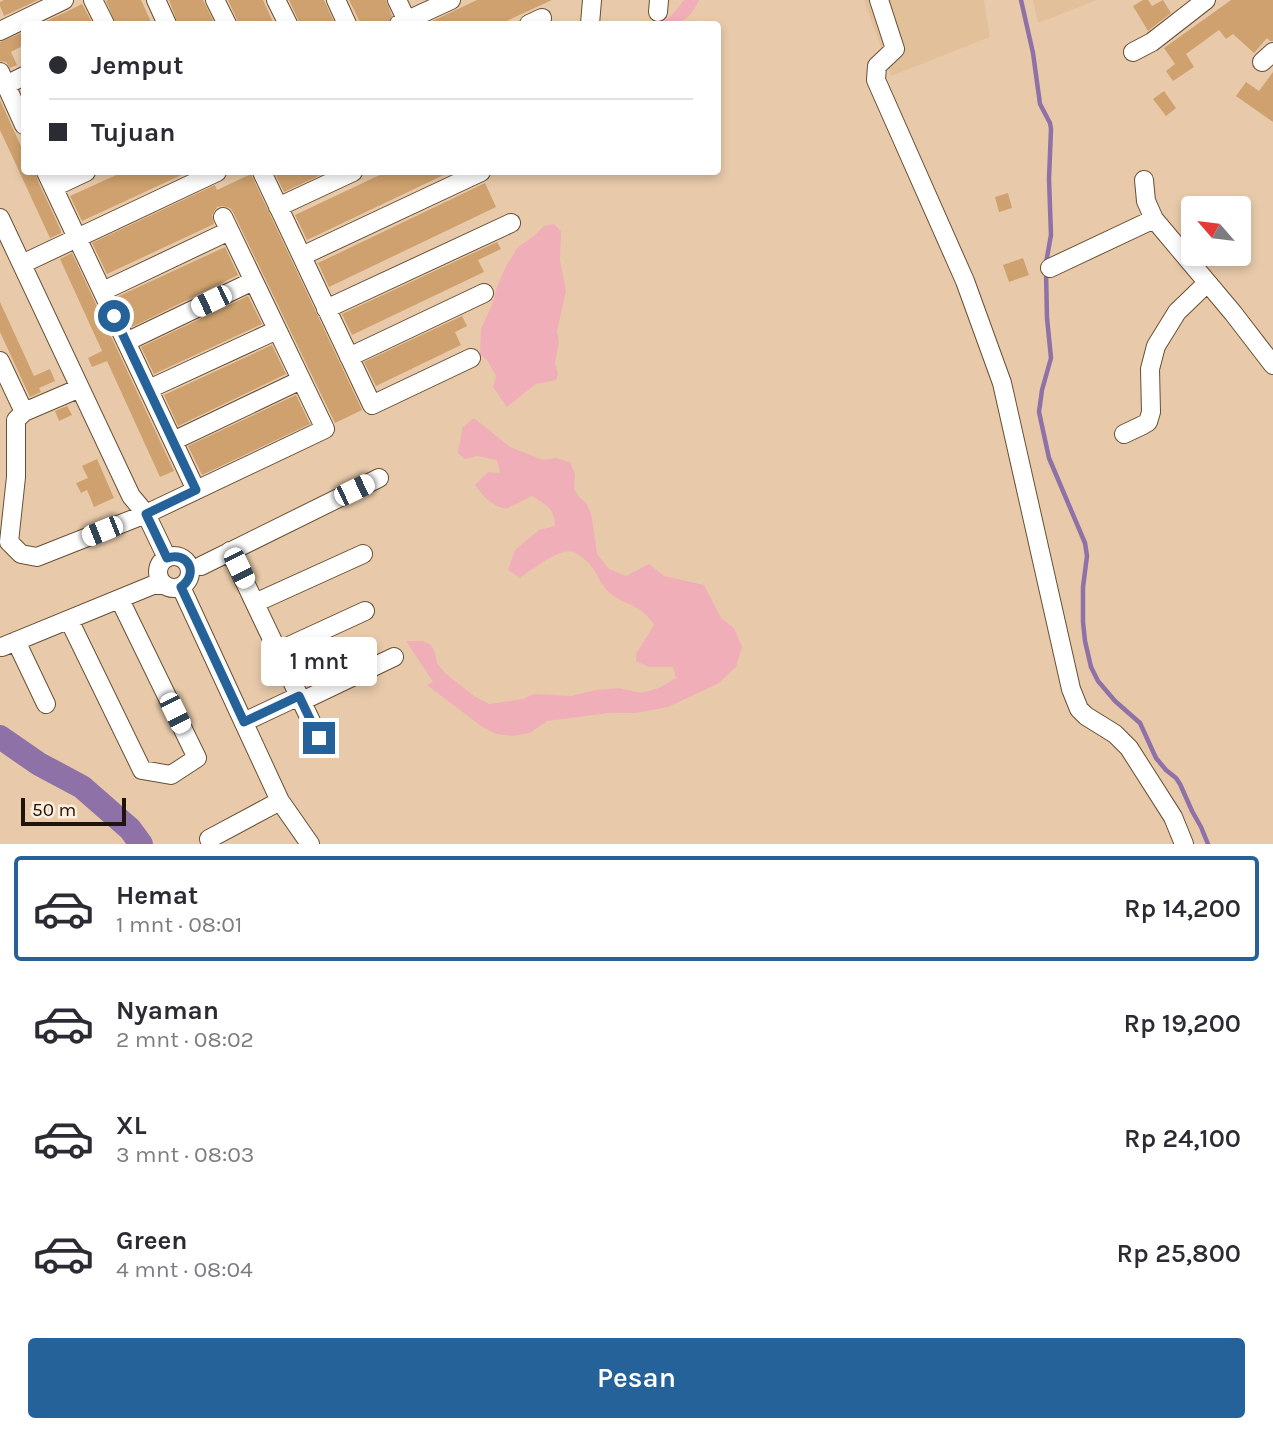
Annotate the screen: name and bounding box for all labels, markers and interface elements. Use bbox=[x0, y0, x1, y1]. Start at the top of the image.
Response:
text: Jemput bbox=[91, 50, 183, 81]
text: Tujuan bbox=[91, 117, 175, 148]
north arrow bbox=[1181, 196, 1251, 266]
map controls bbox=[1181, 196, 1251, 266]
car bbox=[188, 282, 235, 320]
route start bbox=[98, 300, 130, 332]
car bbox=[331, 471, 378, 509]
car bbox=[79, 513, 126, 549]
car bbox=[221, 545, 258, 591]
callout: 1 mnt bbox=[261, 636, 377, 686]
text: 1 mnt bbox=[290, 648, 348, 675]
car bbox=[157, 690, 194, 736]
route end bbox=[303, 722, 335, 754]
scale bar bbox=[21, 795, 126, 827]
text: 50 m bbox=[32, 799, 76, 821]
icon: car bbox=[32, 877, 95, 940]
text: Hemat bbox=[116, 880, 198, 911]
text: Rp 14,200 bbox=[1124, 893, 1241, 924]
text: 1 mnt · 08:01 bbox=[116, 911, 242, 938]
icon: car bbox=[32, 992, 95, 1055]
text: Nyaman bbox=[116, 995, 219, 1026]
text: Rp 19,200 bbox=[1123, 1008, 1241, 1039]
text: 2 mnt · 08:02 bbox=[116, 1026, 254, 1053]
icon: car bbox=[32, 1107, 95, 1170]
text: XL bbox=[116, 1110, 147, 1141]
text: Rp 24,100 bbox=[1124, 1123, 1241, 1154]
text: 3 mnt · 08:03 bbox=[116, 1141, 254, 1168]
icon: car bbox=[32, 1222, 95, 1285]
text: Green bbox=[116, 1225, 188, 1256]
text: Rp 25,800 bbox=[1117, 1238, 1241, 1269]
text: 4 mnt · 08:04 bbox=[116, 1256, 253, 1283]
button: Pesan bbox=[28, 1338, 1245, 1418]

